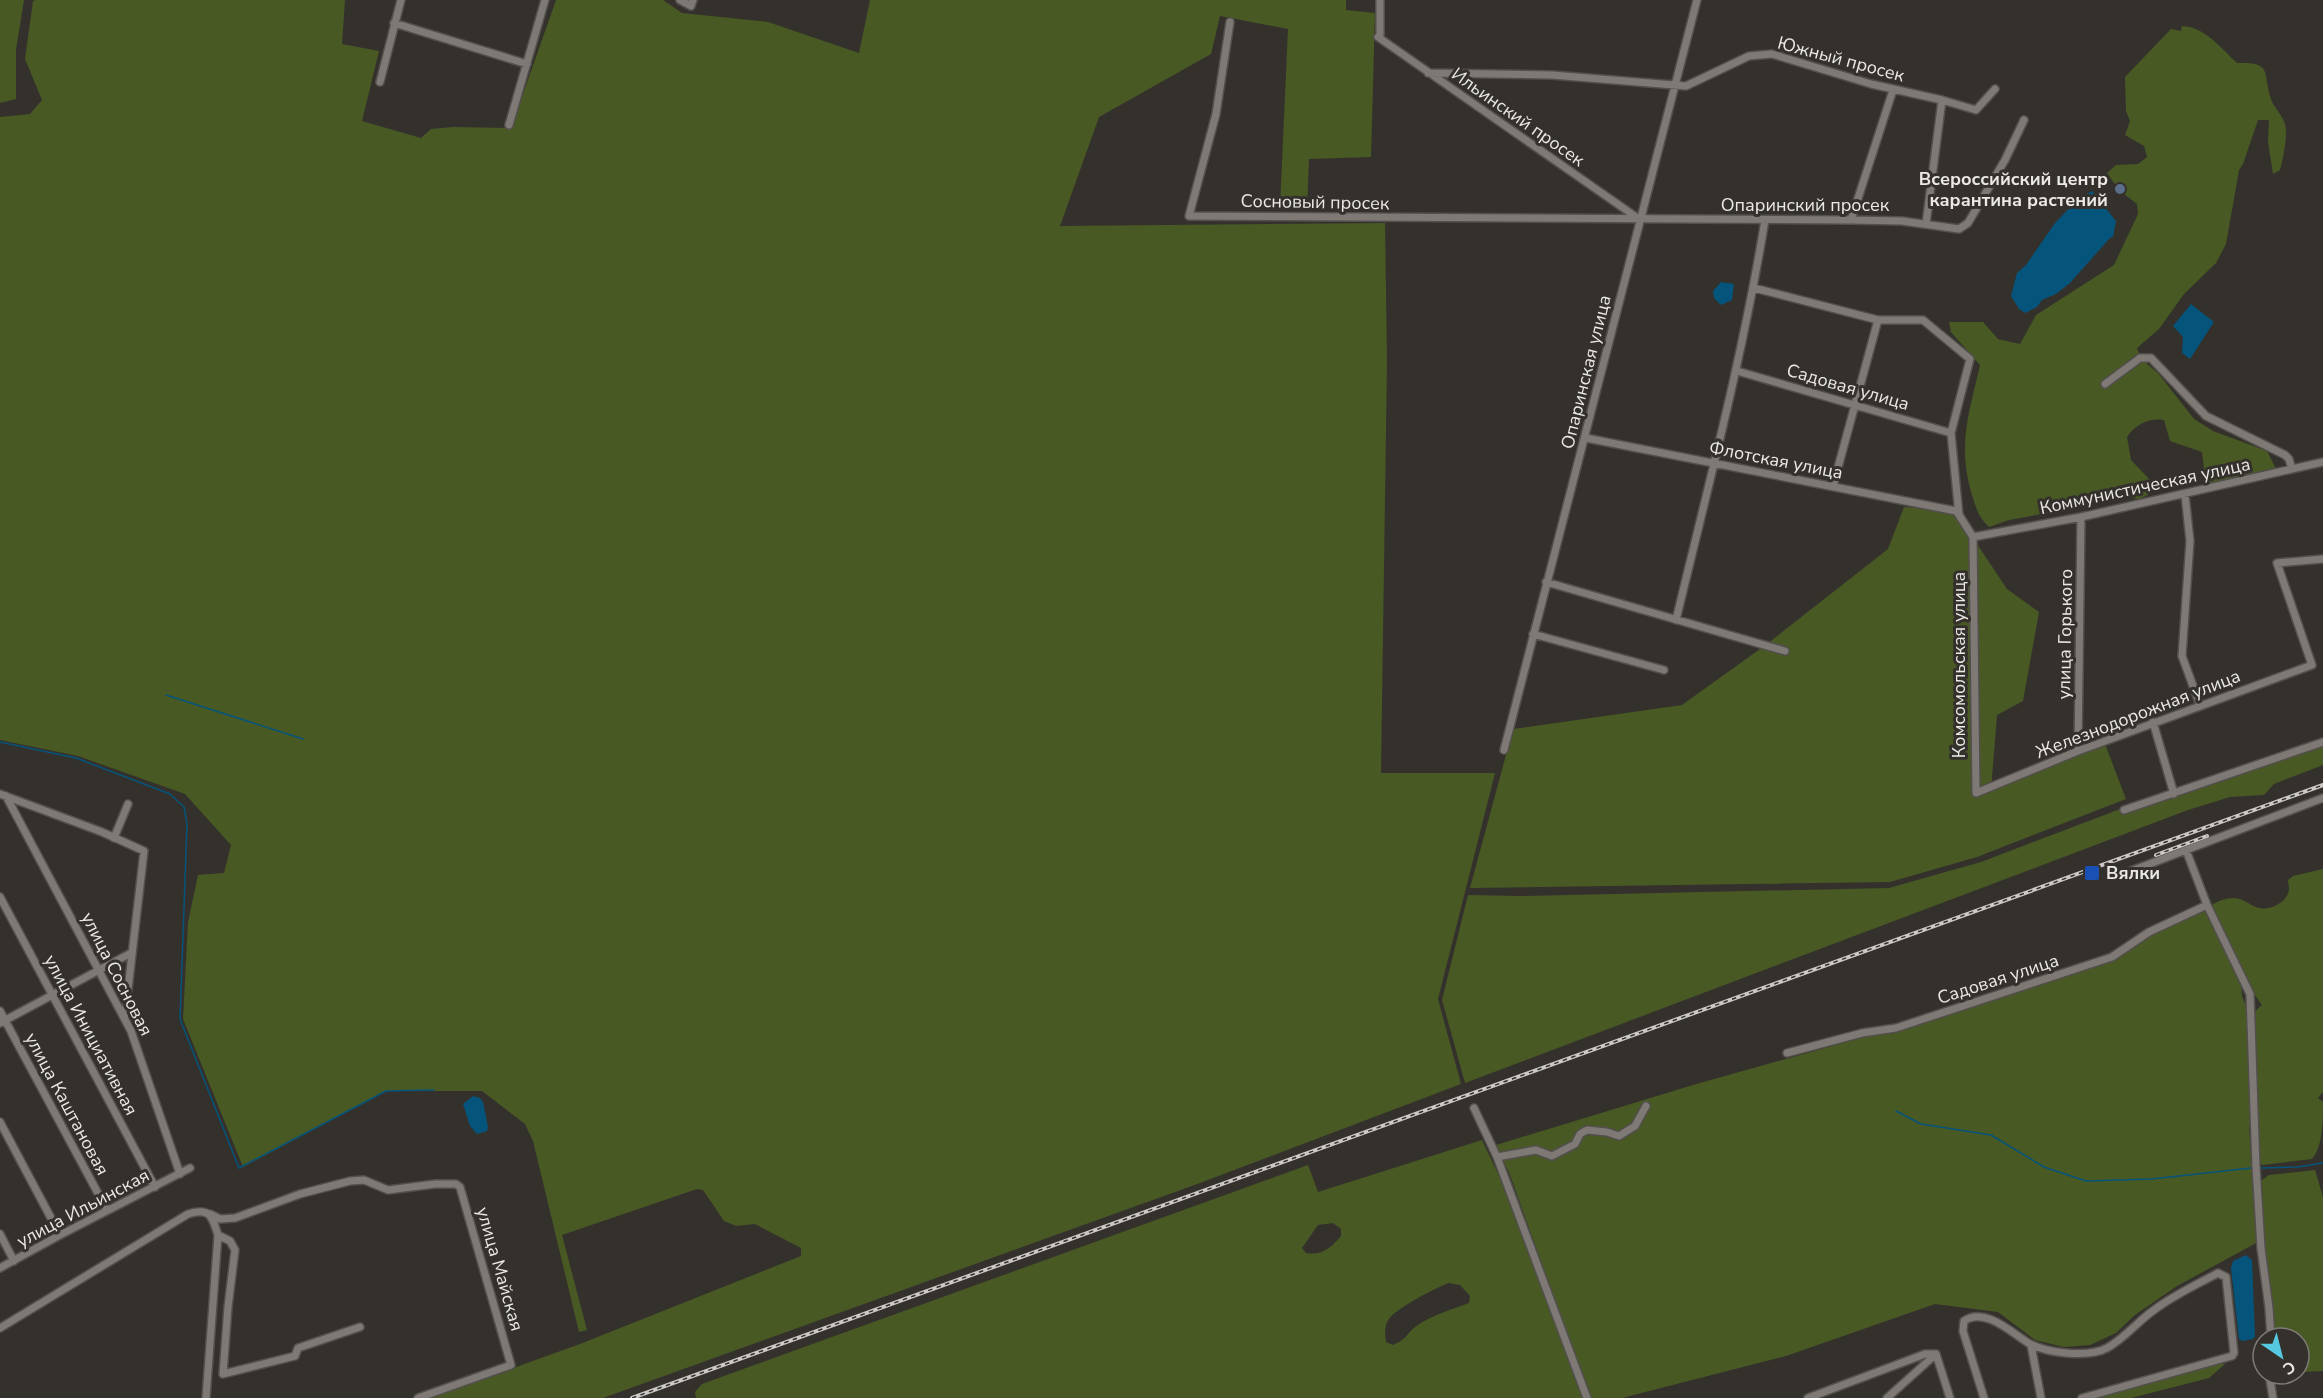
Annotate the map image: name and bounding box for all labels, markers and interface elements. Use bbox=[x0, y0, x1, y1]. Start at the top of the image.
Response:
street label: Южный просек bbox=[1775, 31, 1908, 88]
street label: Ильинский просек bbox=[1447, 62, 1590, 172]
place label: Всероссийский центр карантина растений bbox=[1919, 167, 2108, 212]
marker: Всероссийский центр карантина растений bbox=[2113, 182, 2127, 196]
street label: Сосновый просек bbox=[1240, 189, 1390, 215]
street label: Опаринский просек bbox=[1721, 193, 1890, 217]
street label: Опаринская улица bbox=[1555, 292, 1617, 452]
street label: Садовая улица bbox=[1784, 358, 1912, 416]
street label: Флотская улица bbox=[1707, 435, 1845, 485]
street label: Коммунистическая улица bbox=[2037, 452, 2253, 520]
street label: улица Горького bbox=[2052, 568, 2078, 700]
street label: Комсомольская улица bbox=[1947, 572, 1971, 758]
street label: Железнодорожная улица bbox=[2032, 664, 2244, 764]
place label: Вялки bbox=[2106, 861, 2160, 885]
marker: Вялки bbox=[2083, 864, 2101, 882]
street label: улица Сосновая bbox=[76, 908, 158, 1040]
street label: Садовая улица bbox=[1934, 948, 2062, 1010]
street label: улица Инициативная bbox=[38, 951, 144, 1119]
street label: улица Каштановая bbox=[19, 1029, 115, 1179]
street label: улица Ильинская bbox=[13, 1163, 153, 1253]
street label: улица Майская bbox=[471, 1204, 529, 1334]
north arrow bbox=[2251, 1326, 2311, 1386]
text: С bbox=[2278, 1355, 2300, 1380]

